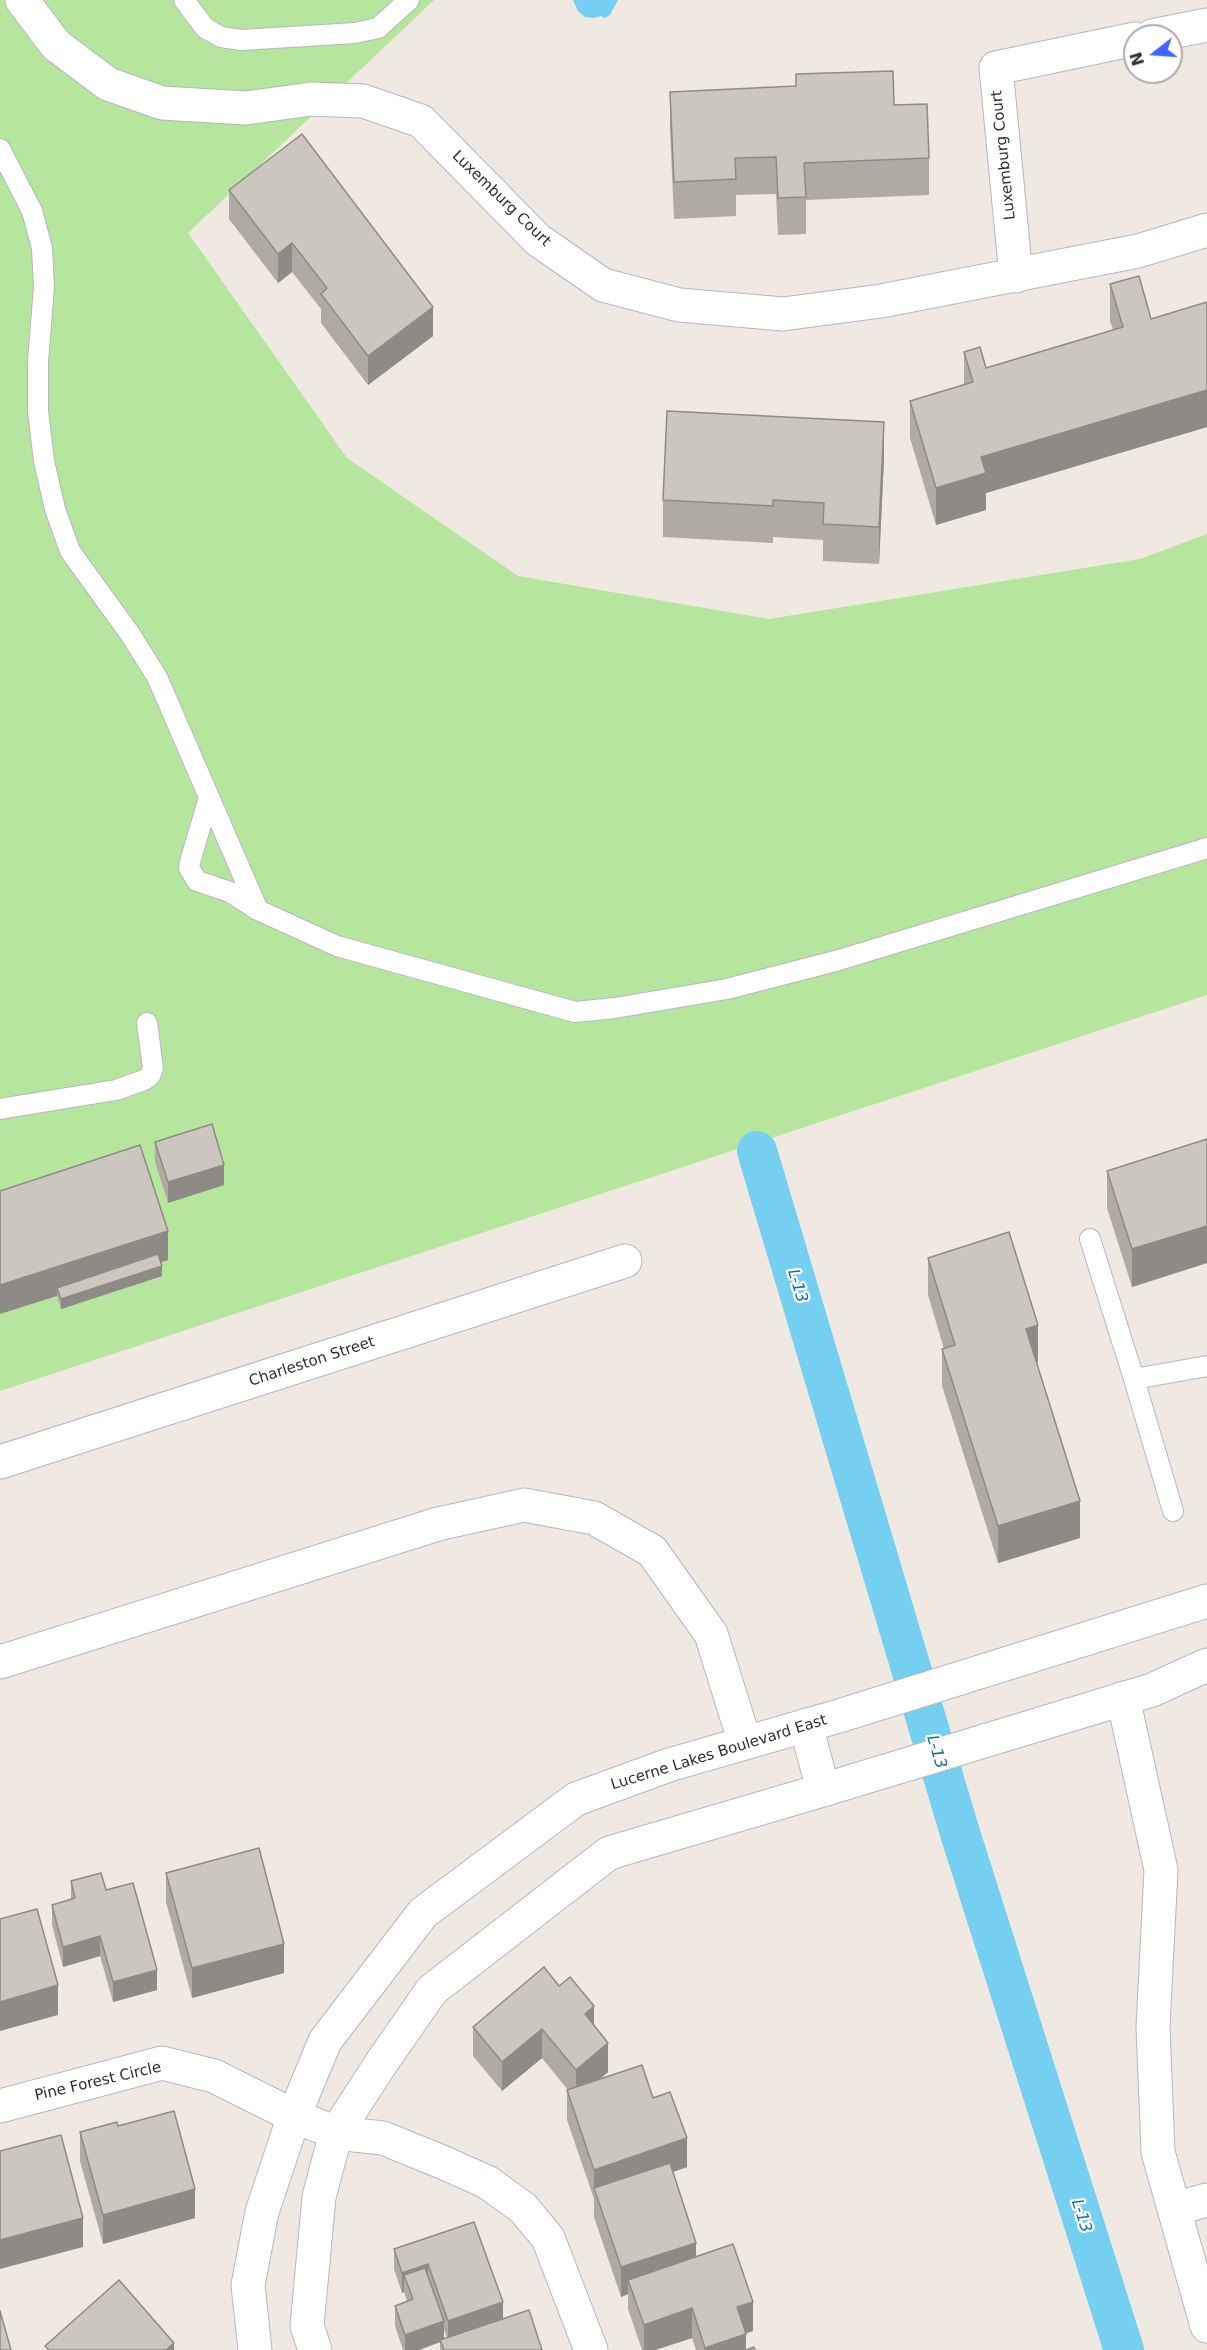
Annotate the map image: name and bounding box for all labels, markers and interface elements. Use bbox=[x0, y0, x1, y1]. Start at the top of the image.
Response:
north arrow bbox=[1123, 24, 1183, 84]
text: N bbox=[1126, 50, 1148, 68]
street label: Luxemburg Court bbox=[988, 89, 1020, 221]
street label: Luxemburg Court bbox=[448, 147, 554, 251]
water label: L-13 bbox=[783, 1267, 811, 1305]
street label: Charleston Street bbox=[247, 1333, 377, 1391]
street label: Lucerne Lakes Boulevard East bbox=[609, 1712, 829, 1794]
water label: L-13 bbox=[922, 1733, 950, 1771]
street label: Pine Forest Circle bbox=[33, 2059, 163, 2105]
water label: L-13 bbox=[1067, 2197, 1095, 2235]

